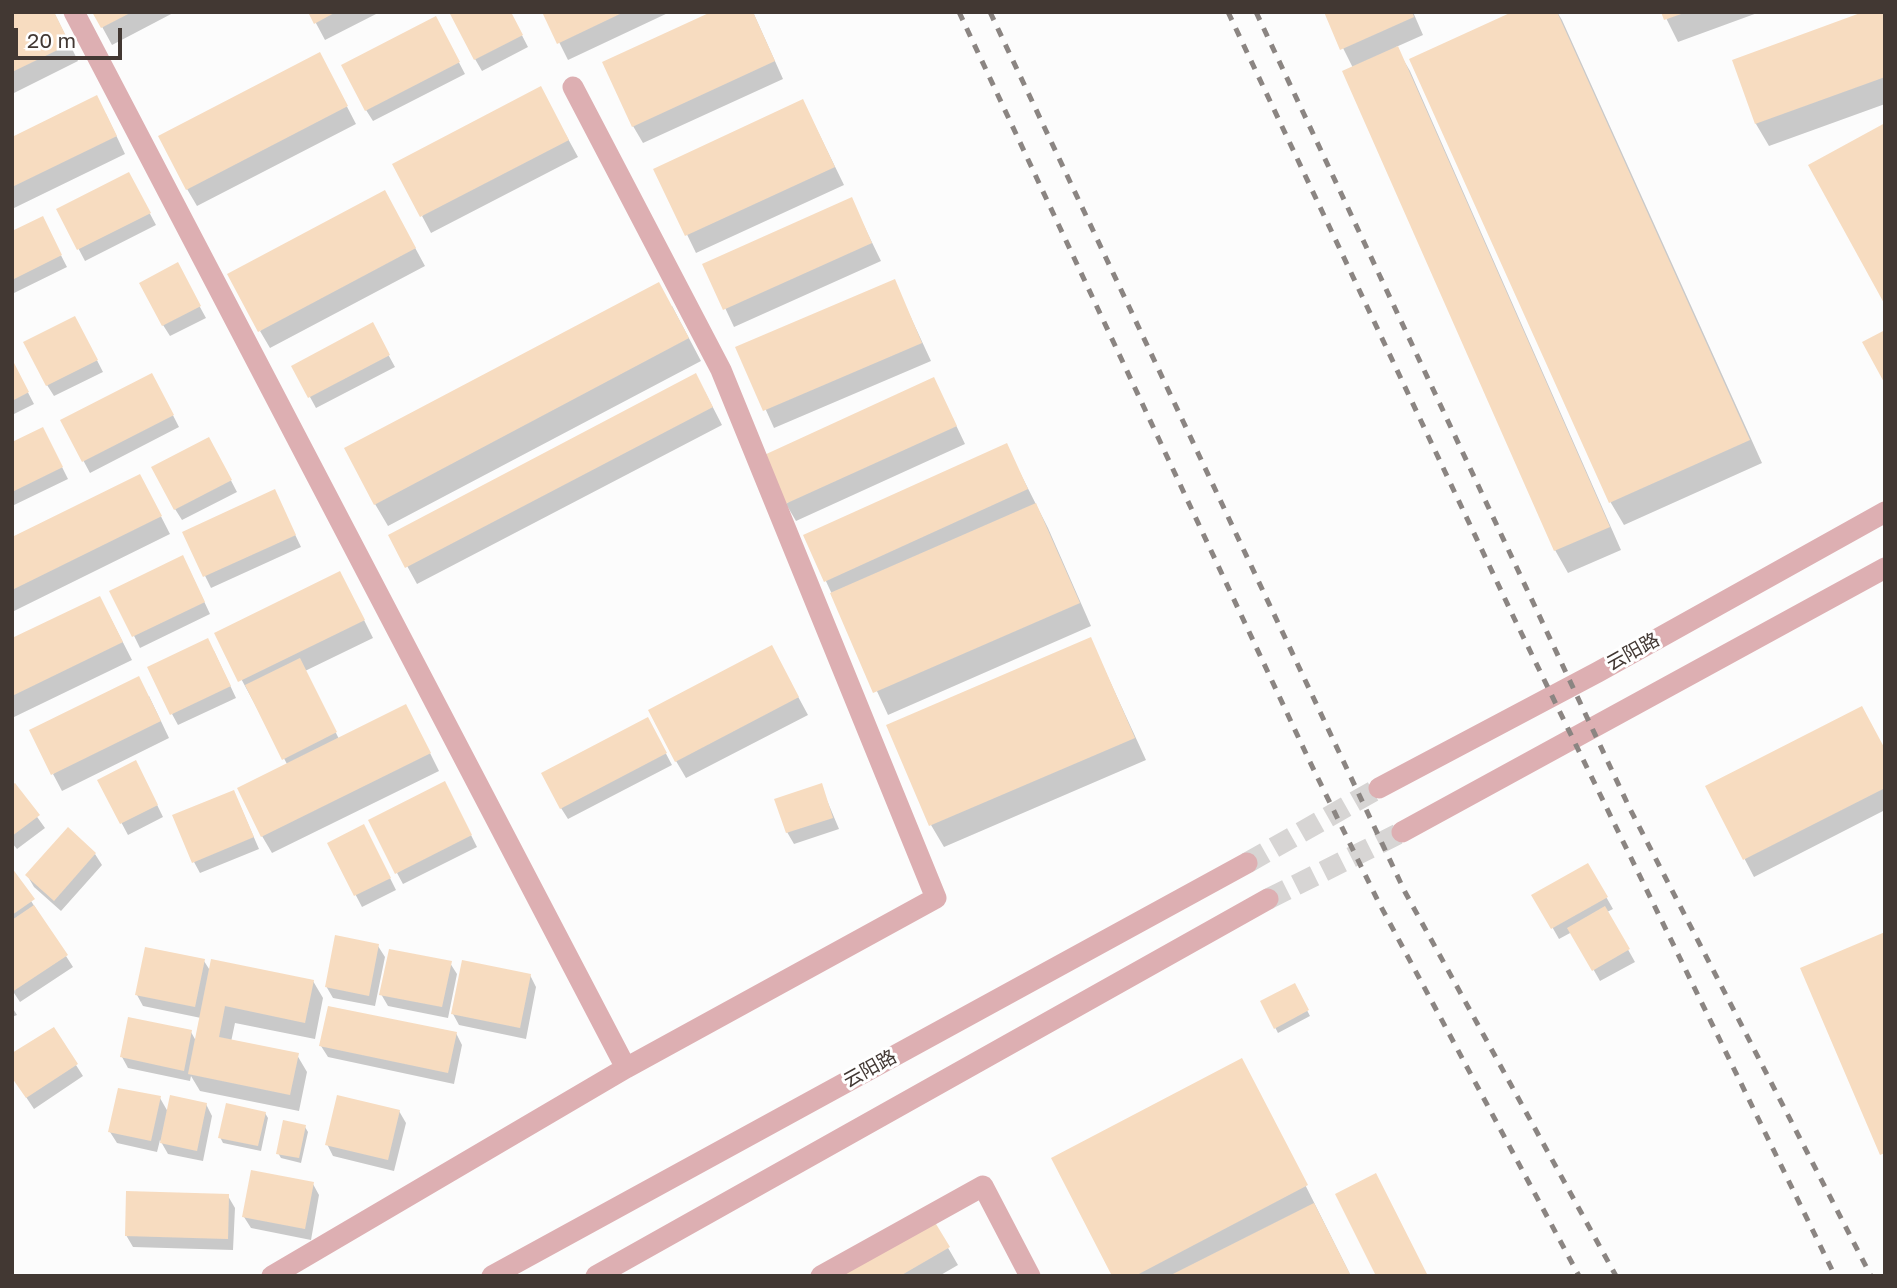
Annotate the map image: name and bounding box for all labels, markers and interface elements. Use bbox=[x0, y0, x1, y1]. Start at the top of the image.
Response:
scale bar bbox=[18, 14, 126, 58]
text: 20 m bbox=[27, 27, 76, 53]
street label: 云阳路 bbox=[1603, 628, 1663, 676]
street label: 云阳路 bbox=[840, 1045, 900, 1093]

